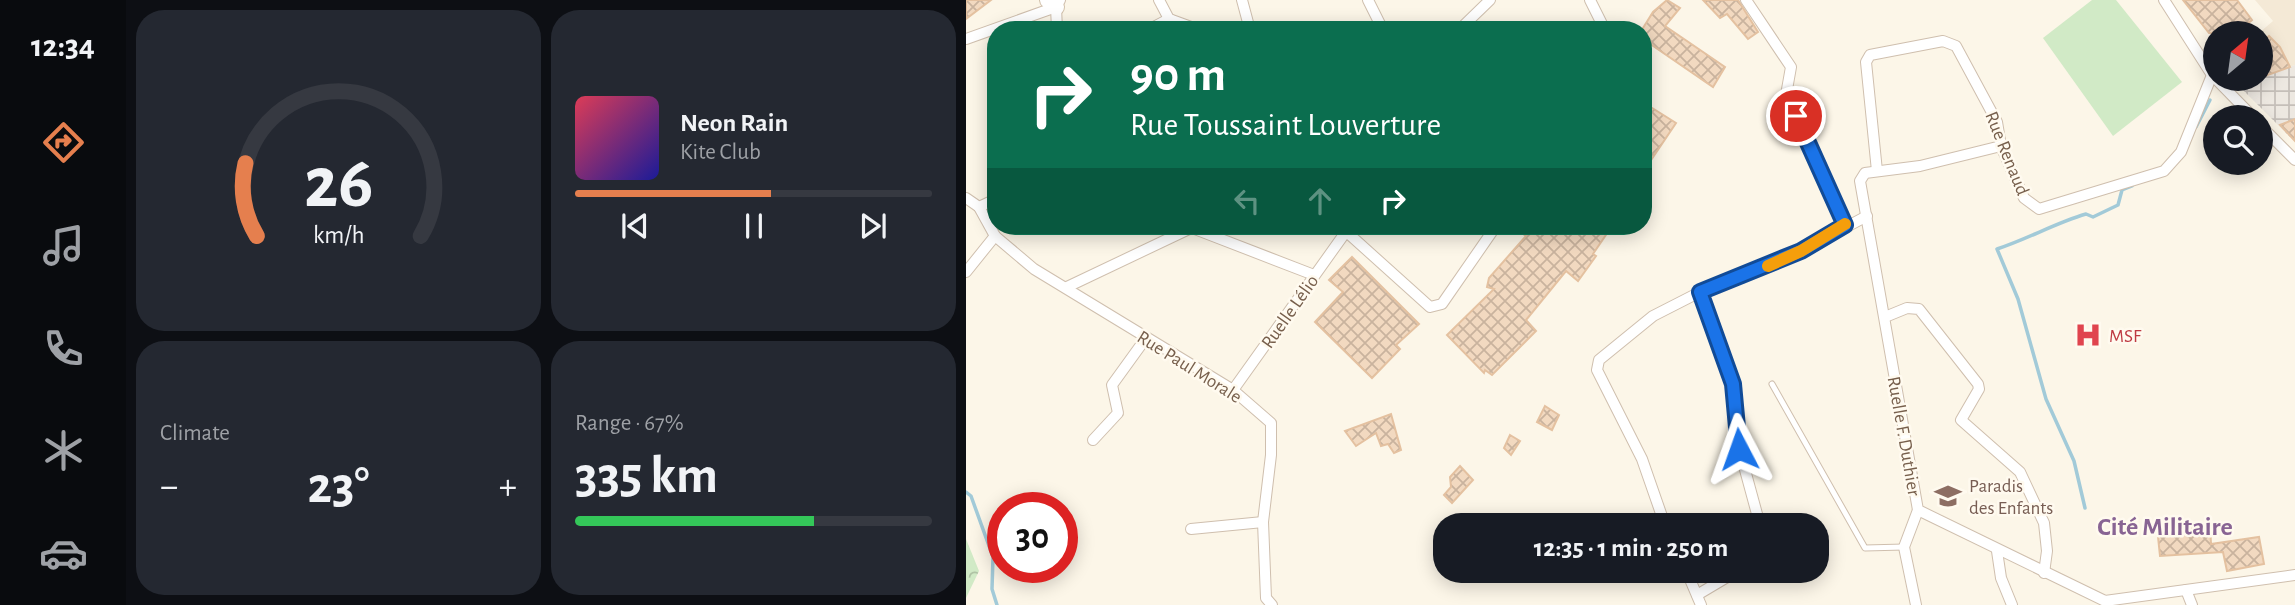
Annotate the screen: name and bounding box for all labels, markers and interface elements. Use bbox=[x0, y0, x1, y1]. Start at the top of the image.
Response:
north arrow bbox=[2203, 21, 2273, 91]
map controls bbox=[2203, 21, 2273, 175]
text: 12:34 bbox=[31, 30, 95, 62]
icon: right bbox=[1015, 49, 1106, 140]
text: 90 m bbox=[1130, 51, 1226, 100]
pin bbox=[1766, 86, 1826, 146]
icon: arrive bbox=[1777, 97, 1815, 135]
button: search bbox=[2203, 105, 2273, 175]
text: Rue Toussaint Louverture bbox=[1130, 109, 1441, 141]
street label: Rue Renaud bbox=[1981, 109, 2032, 198]
text: Neon Rain bbox=[680, 110, 788, 136]
icon: directions bbox=[39, 118, 88, 167]
text: Kite Club bbox=[680, 141, 761, 164]
text: 26 bbox=[304, 149, 373, 222]
icon: left bbox=[1228, 182, 1266, 220]
icon: ahead bbox=[1301, 182, 1339, 220]
icon: right bbox=[1374, 182, 1412, 220]
icon: previous bbox=[616, 207, 654, 245]
icon: pause bbox=[735, 207, 773, 245]
icon: next bbox=[854, 207, 892, 245]
icon: music bbox=[39, 221, 88, 270]
text: km/h bbox=[313, 223, 364, 248]
street label: Ruelle Lélio bbox=[1258, 272, 1322, 352]
hospital icon: MSF bbox=[2073, 320, 2103, 350]
icon: phone bbox=[39, 324, 88, 373]
place label: MSF bbox=[2109, 327, 2142, 346]
street label: Rue Paul Morale bbox=[1134, 328, 1245, 407]
street label: Ruelle F. Duthier bbox=[1884, 375, 1923, 498]
text: Range · 67% bbox=[575, 412, 684, 435]
position arrow bbox=[1702, 412, 1776, 486]
text: Climate bbox=[160, 422, 230, 445]
icon: climate bbox=[39, 426, 88, 475]
text: 335 km bbox=[575, 450, 718, 502]
text: 23° bbox=[307, 460, 370, 512]
text: − bbox=[160, 468, 178, 506]
text: + bbox=[499, 468, 517, 506]
place label: Paradis des Enfants bbox=[1969, 477, 2053, 518]
school or university icon: Paradis des Enfants bbox=[1933, 481, 1963, 511]
speed limit sign: 30 bbox=[987, 492, 1078, 583]
district label: Cité Militaire bbox=[2097, 514, 2233, 540]
icon: car bbox=[39, 529, 88, 578]
text: 12:35 · 1 min · 250 m bbox=[1534, 535, 1728, 561]

